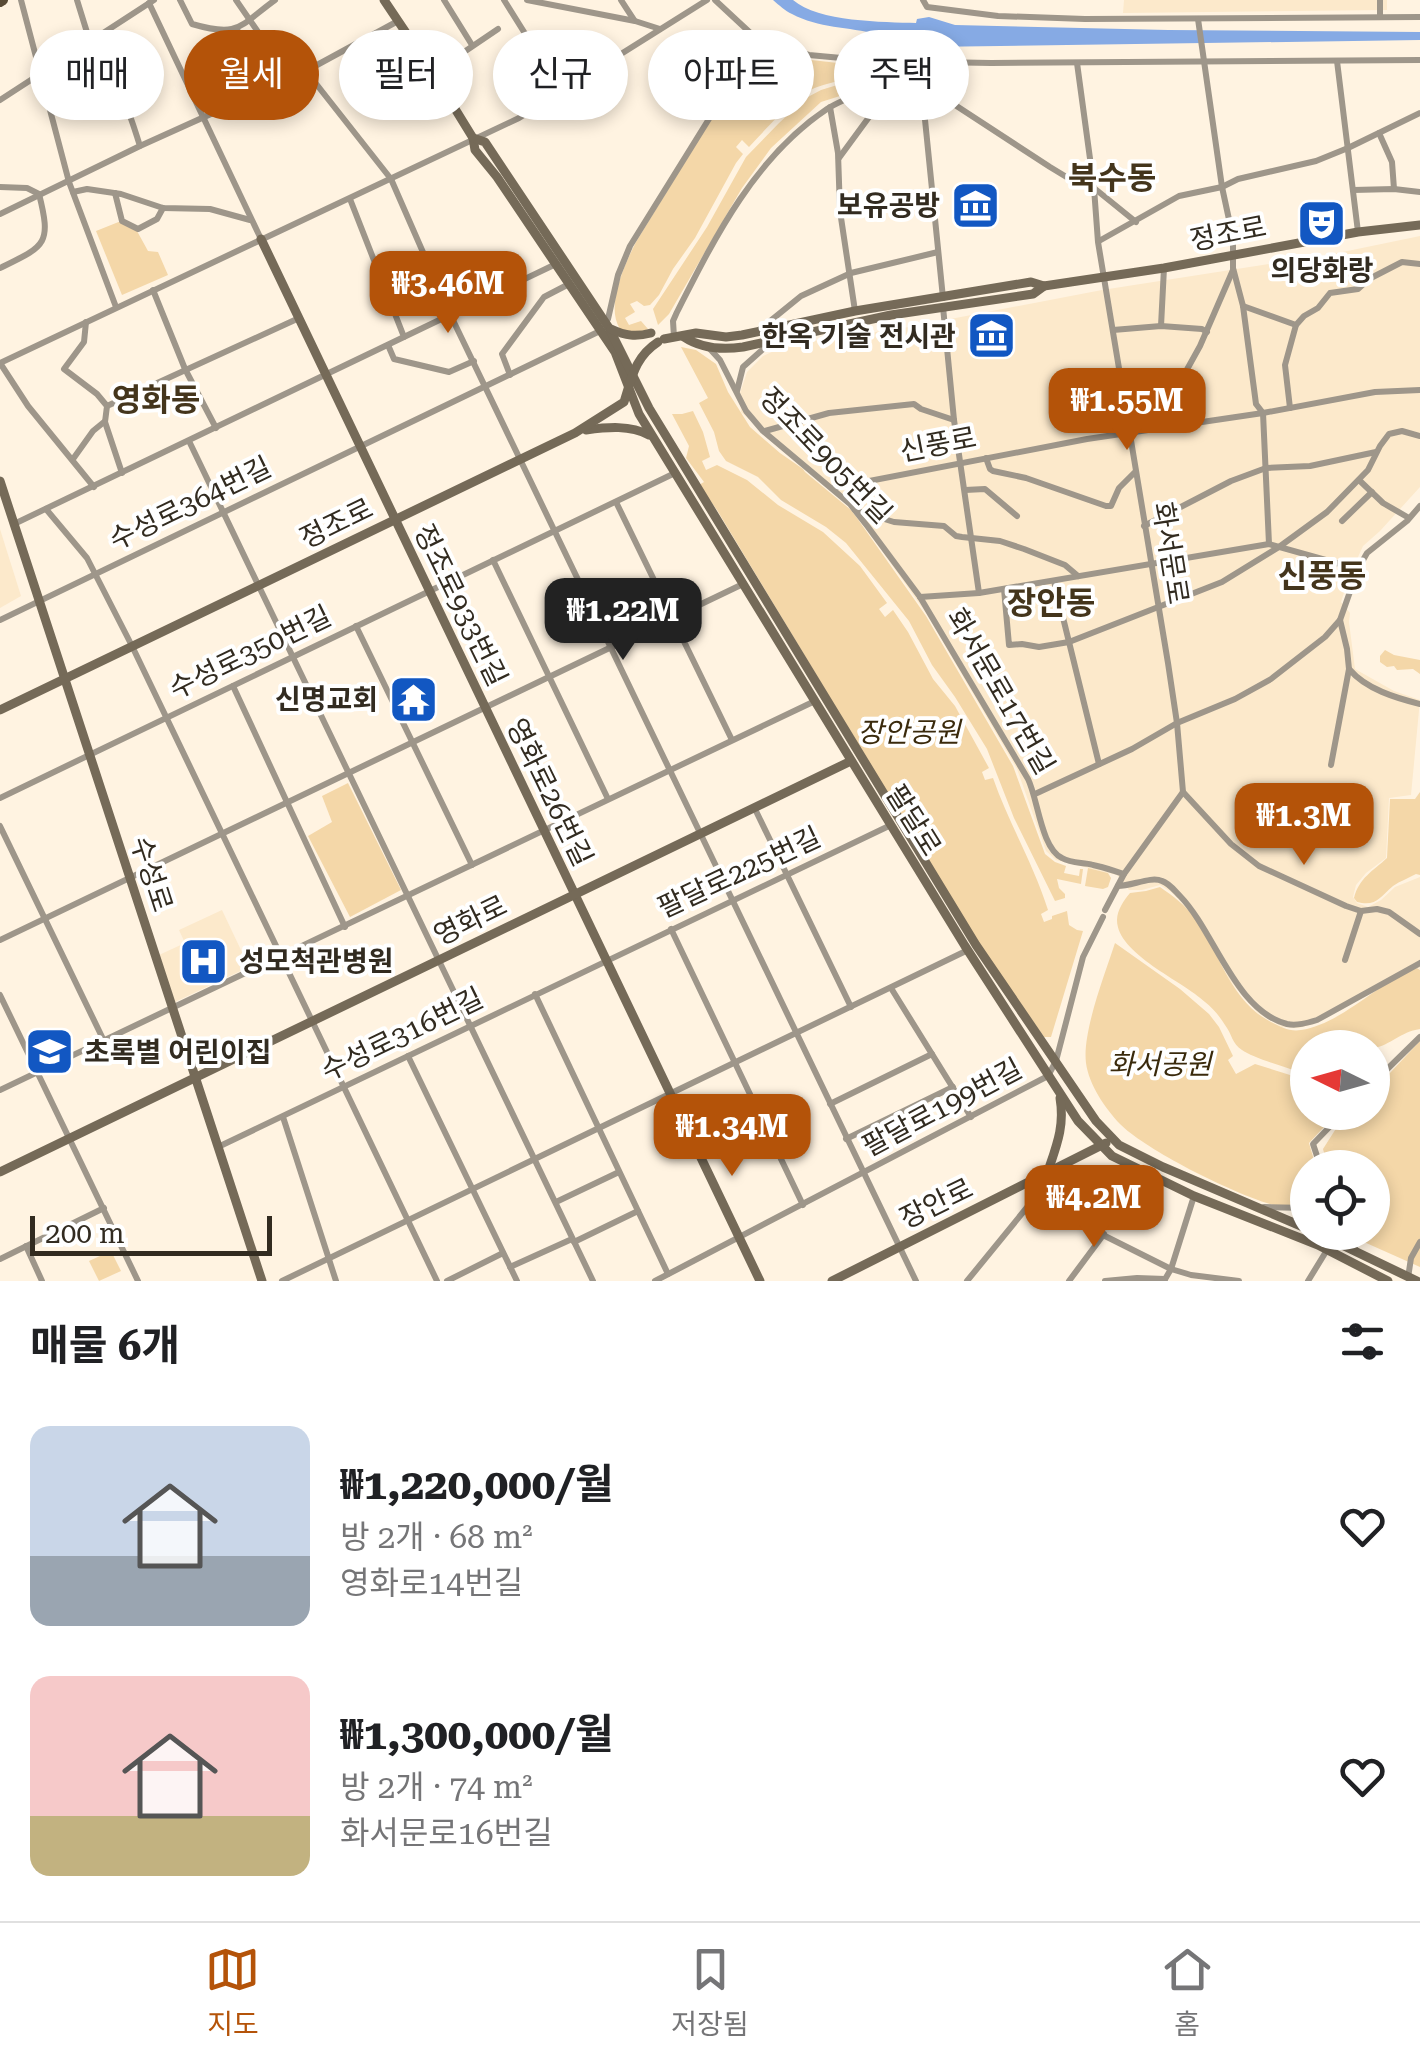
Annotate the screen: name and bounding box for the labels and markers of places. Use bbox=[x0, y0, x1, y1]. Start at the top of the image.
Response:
museum icon: 보유공방 bbox=[949, 179, 1001, 231]
place label: 보유공방 bbox=[837, 189, 940, 222]
theatre icon: 의당화랑 bbox=[1296, 197, 1348, 249]
pin: ₩3.46M bbox=[367, 251, 529, 336]
place label: 의당화랑 bbox=[1270, 254, 1374, 287]
museum icon: 한옥 기술 전시관 bbox=[965, 310, 1017, 362]
place label: 한옥 기술 전시관 bbox=[762, 320, 956, 353]
pin: ₩1.55M bbox=[1046, 368, 1208, 453]
pin: ₩1.22M bbox=[542, 578, 704, 663]
temple icon: 신명교회 bbox=[387, 673, 439, 725]
place label: 신명교회 bbox=[275, 683, 378, 716]
pin: ₩1.3M bbox=[1234, 783, 1374, 868]
hospital icon: 성모척관병원 bbox=[178, 935, 230, 987]
place label: 성모척관병원 bbox=[239, 945, 394, 978]
school or university icon: 초록별 어린이집 bbox=[23, 1026, 75, 1078]
place label: 초록별 어린이집 bbox=[84, 1036, 271, 1069]
pin: ₩1.34M bbox=[651, 1094, 813, 1179]
pin: ₩4.2M bbox=[1024, 1165, 1164, 1250]

